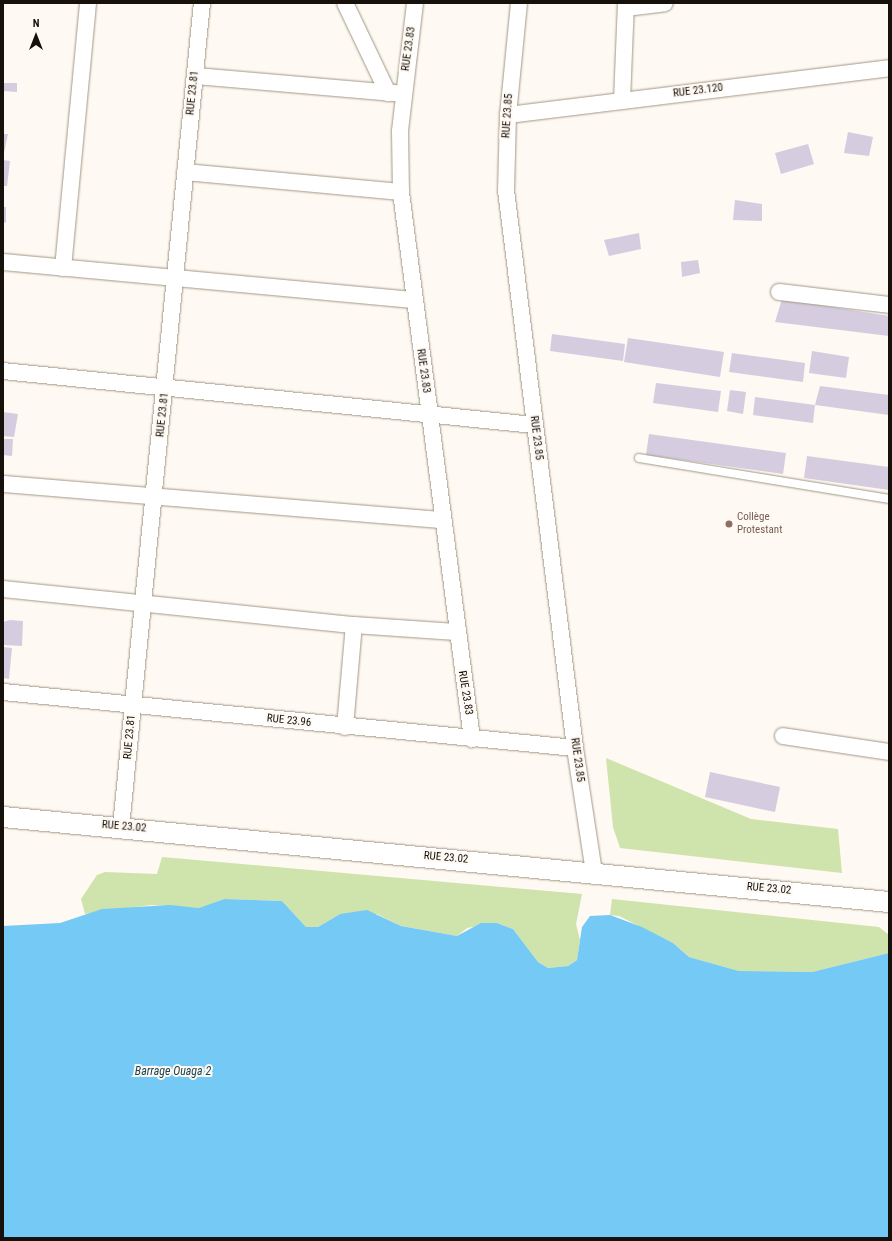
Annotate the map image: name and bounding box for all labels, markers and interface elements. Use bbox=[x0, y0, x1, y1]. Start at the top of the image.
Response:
north arrow bbox=[16, 16, 56, 56]
text: N bbox=[33, 17, 39, 30]
street label: RUE 23.83 bbox=[399, 26, 419, 72]
street label: RUE 23.81 bbox=[184, 70, 202, 116]
street label: RUE 23.120 bbox=[672, 81, 724, 101]
street label: RUE 23.85 bbox=[500, 93, 516, 139]
street label: RUE 23.83 bbox=[413, 348, 433, 394]
street label: RUE 23.81 bbox=[154, 392, 172, 438]
street label: RUE 23.85 bbox=[527, 415, 545, 461]
place label: Collège Protestant bbox=[737, 511, 782, 537]
marker: Collège Protestant bbox=[724, 519, 734, 529]
street label: RUE 23.83 bbox=[455, 670, 475, 716]
street label: RUE 23.96 bbox=[266, 712, 312, 730]
street label: RUE 23.81 bbox=[121, 714, 139, 760]
street label: RUE 23.85 bbox=[567, 737, 587, 783]
street label: RUE 23.02 bbox=[101, 818, 147, 836]
street label: RUE 23.02 bbox=[423, 849, 469, 867]
street label: RUE 23.02 bbox=[746, 880, 792, 898]
water label: Barrage Ouaga 2 bbox=[135, 1065, 211, 1079]

